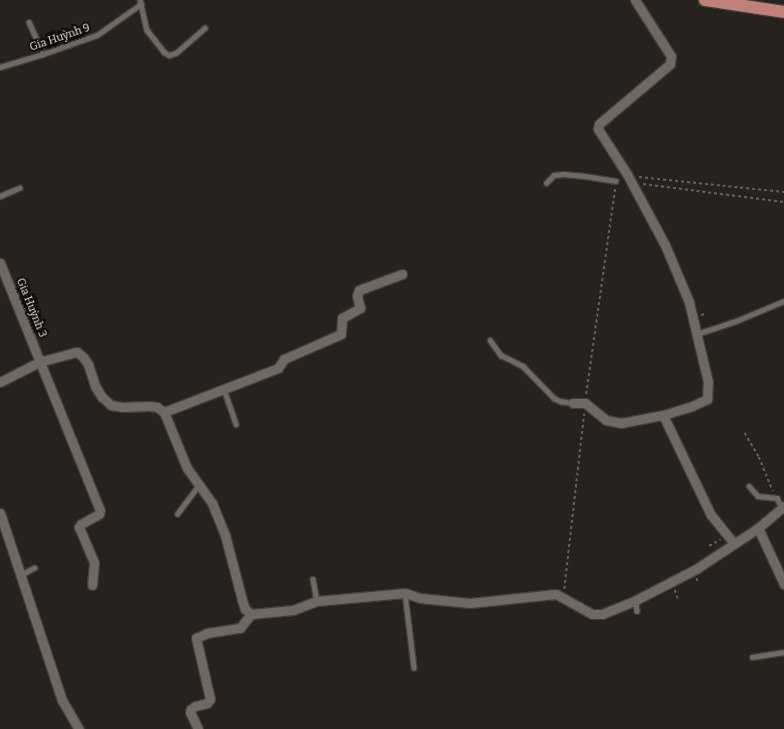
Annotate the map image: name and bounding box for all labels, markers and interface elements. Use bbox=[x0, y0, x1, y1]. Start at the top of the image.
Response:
street label: Gia Huỳnh 9 bbox=[28, 21, 92, 55]
street label: Gia Huỳnh 3 bbox=[13, 276, 49, 340]

